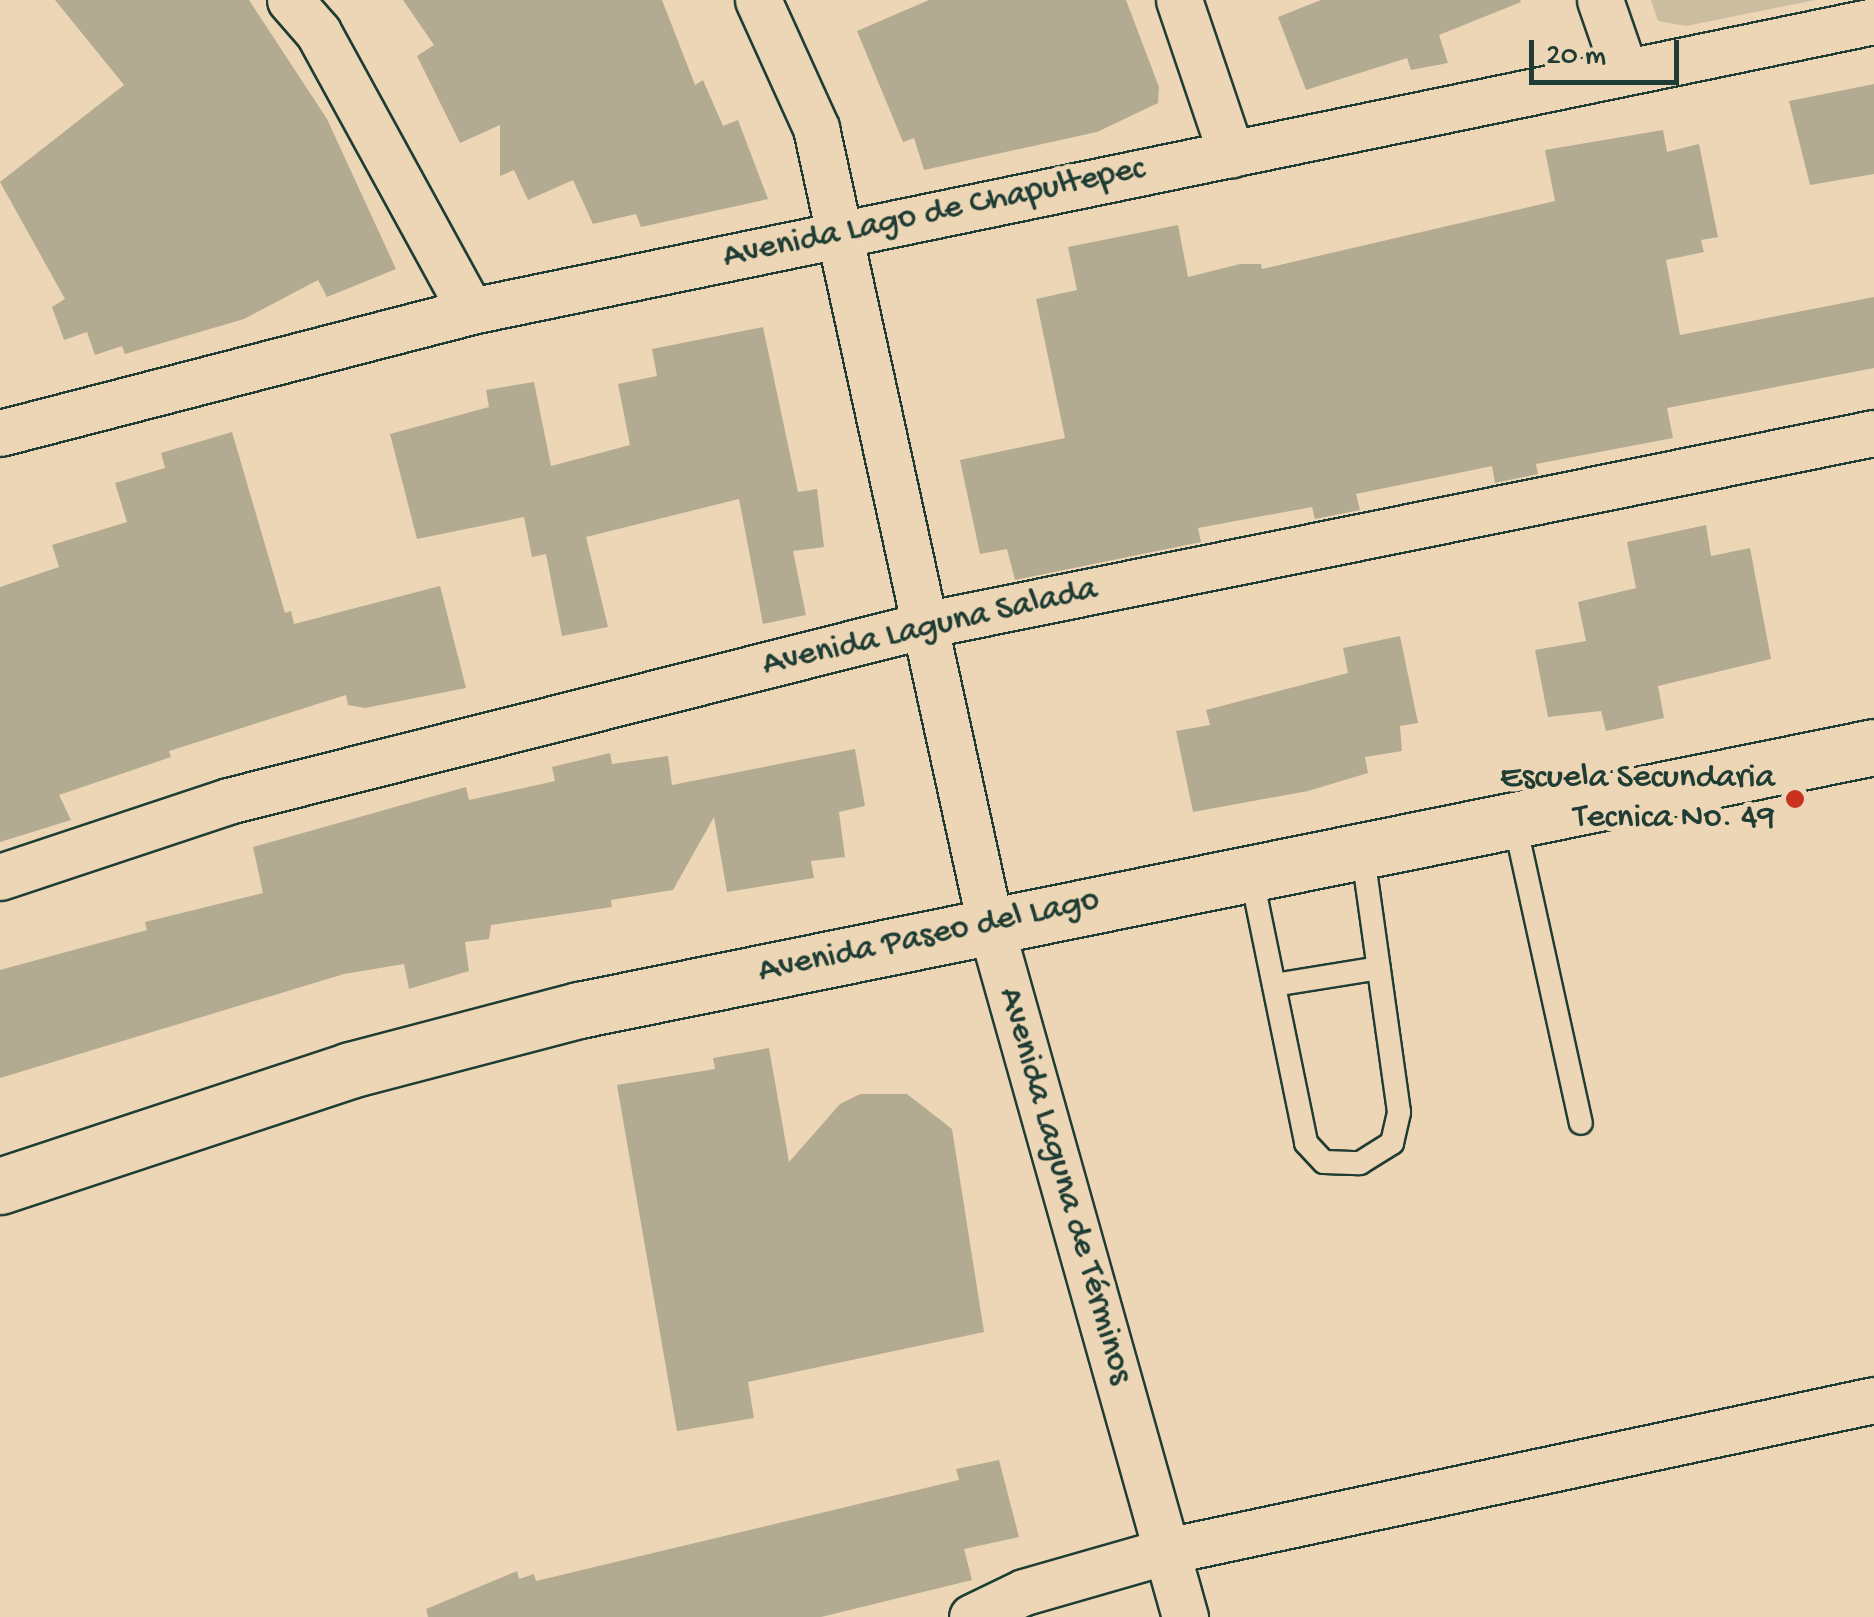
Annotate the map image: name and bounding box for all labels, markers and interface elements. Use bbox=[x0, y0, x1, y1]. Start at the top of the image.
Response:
scale bar bbox=[1534, 20, 1684, 82]
text: 20 m bbox=[1546, 40, 1606, 75]
street label: Avenida Lago de Chapultepec bbox=[719, 149, 1149, 279]
street label: Avenida Laguna Salada bbox=[759, 569, 1101, 687]
place label: Escuela Secundaria Tecnica No. 49 bbox=[1500, 758, 1775, 840]
marker: Escuela Secundaria Tecnica No. 49 bbox=[1784, 788, 1806, 810]
street label: Avenida Paseo del Lago bbox=[755, 880, 1103, 994]
street label: Avenida Laguna de Términos bbox=[987, 983, 1141, 1389]

